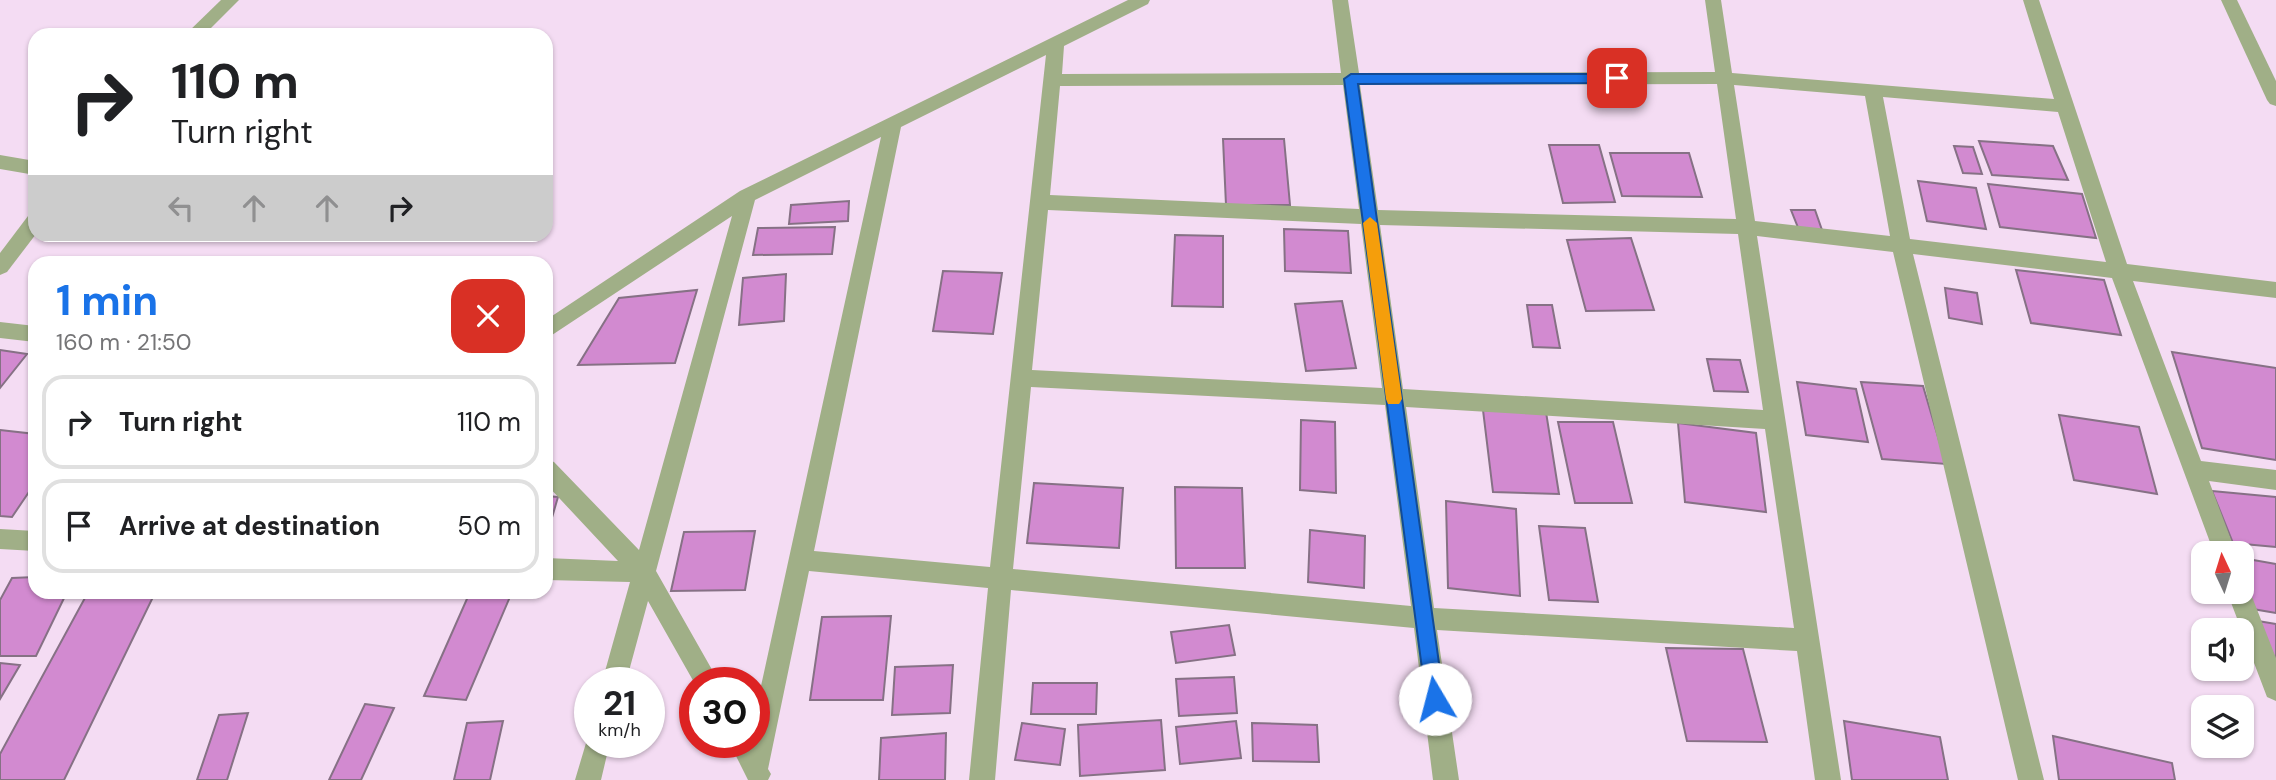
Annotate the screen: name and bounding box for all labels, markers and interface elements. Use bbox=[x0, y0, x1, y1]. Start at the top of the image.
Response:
pin bbox=[1587, 48, 1647, 108]
text: 110 m bbox=[171, 49, 299, 113]
icon: right bbox=[56, 56, 147, 147]
icon: arrive bbox=[1598, 59, 1636, 97]
text: Turn right bbox=[171, 111, 313, 153]
icon: left bbox=[162, 189, 200, 227]
icon: ahead bbox=[235, 189, 273, 227]
icon: ahead bbox=[308, 189, 346, 227]
icon: right bbox=[381, 189, 419, 227]
text: 1 min bbox=[56, 273, 158, 328]
button: close bbox=[451, 279, 525, 353]
text: 160 m · 21:50 bbox=[56, 327, 192, 357]
icon: right bbox=[60, 403, 98, 441]
text: Turn right bbox=[119, 405, 243, 439]
text: 110 m bbox=[457, 405, 521, 439]
icon: arrive bbox=[60, 507, 98, 545]
text: Arrive at destination bbox=[119, 509, 380, 543]
text: 50 m bbox=[457, 509, 521, 543]
north arrow bbox=[2191, 541, 2254, 604]
map controls bbox=[2191, 541, 2254, 758]
button: sound bbox=[2191, 618, 2254, 681]
position arrow bbox=[1398, 662, 1472, 736]
speed limit sign: 30 bbox=[679, 667, 770, 758]
text: 21 bbox=[603, 680, 636, 726]
button: layers bbox=[2191, 695, 2254, 758]
text: km/h bbox=[598, 718, 641, 742]

